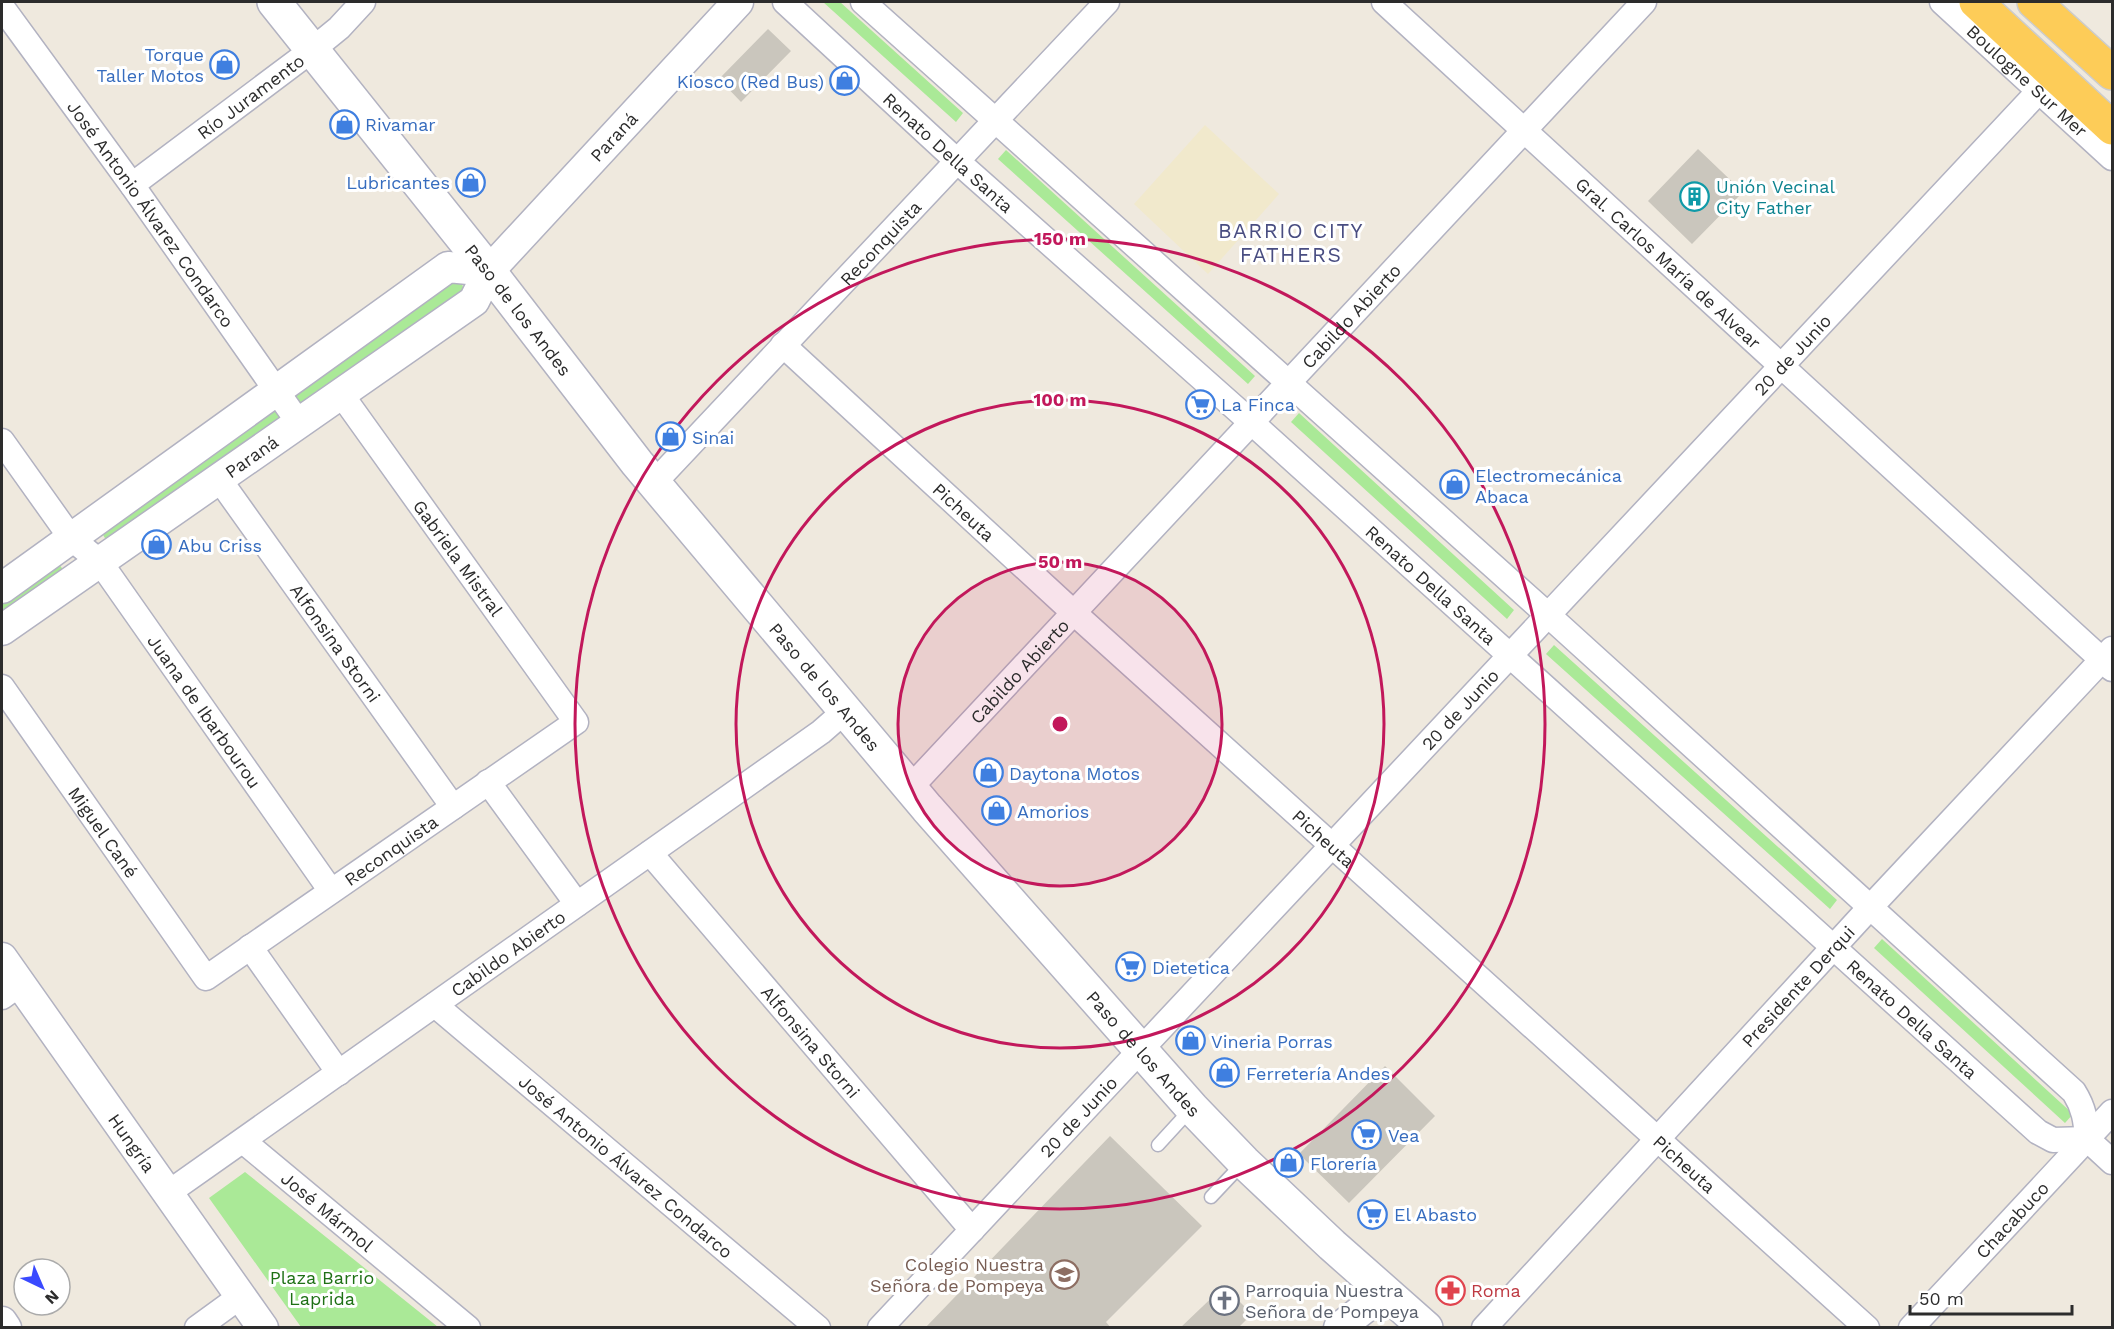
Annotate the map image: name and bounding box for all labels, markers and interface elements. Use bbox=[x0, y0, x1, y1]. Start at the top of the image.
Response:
street label: Boulogne Sur Mer bbox=[1963, 20, 2092, 141]
place label: Torque Taller Motos bbox=[97, 44, 204, 86]
shop icon: Torque Taller Motos bbox=[209, 48, 241, 80]
street label: Río Juramento bbox=[193, 49, 308, 143]
shop icon: Kiosco (Red Bus) bbox=[829, 65, 861, 97]
place label: Kiosco (Red Bus) bbox=[677, 71, 824, 92]
street label: Renato Della Santa bbox=[879, 88, 1018, 217]
street label: José Antonio Álvarez Condarco bbox=[63, 96, 239, 331]
shop icon: Rivamar bbox=[328, 108, 360, 140]
street label: Paraná bbox=[585, 108, 641, 166]
place label: Rivamar bbox=[365, 114, 436, 135]
shop icon: Lubricantes bbox=[455, 166, 487, 198]
place label: Lubricantes bbox=[346, 172, 450, 193]
street label: Gral. Carlos María de Alvear bbox=[1572, 173, 1766, 353]
place label: Unión Vecinal City Father bbox=[1716, 176, 1835, 218]
building icon: Unión Vecinal City Father bbox=[1679, 180, 1711, 212]
street label: Reconquista bbox=[835, 196, 925, 289]
district label: BARRIO CITY FATHERS bbox=[1218, 218, 1364, 267]
text: 150 m bbox=[1034, 228, 1086, 249]
street label: Paso de los Andes bbox=[461, 240, 576, 380]
street label: Cabildo Abierto bbox=[1297, 259, 1405, 372]
street label: 20 de Junio bbox=[1749, 310, 1835, 399]
supermarket icon: La Finca bbox=[1184, 388, 1216, 420]
text: 100 m bbox=[1033, 389, 1087, 410]
place label: La Finca bbox=[1221, 394, 1295, 415]
shop icon: Sinai bbox=[655, 421, 687, 453]
place label: Sinai bbox=[692, 427, 734, 448]
street label: Paraná bbox=[221, 430, 282, 482]
place label: Electromecánica Abaca bbox=[1475, 465, 1622, 507]
shop icon: Electromecánica Abaca bbox=[1438, 469, 1470, 501]
street label: Picheuta bbox=[929, 478, 999, 545]
street label: Gabriela Mistral bbox=[409, 496, 507, 621]
street label: Renato Della Santa bbox=[1362, 520, 1501, 649]
shop icon: Abu Criss bbox=[141, 529, 173, 561]
place label: Abu Criss bbox=[178, 535, 262, 556]
text: 50 m bbox=[1038, 551, 1082, 572]
street label: Alfonsina Storni bbox=[286, 579, 385, 706]
street label: Cabildo Abierto bbox=[965, 614, 1073, 728]
street label: Paso de los Andes bbox=[765, 618, 885, 755]
street label: Juana de Ibarbourou bbox=[144, 630, 266, 792]
street label: 20 de Junio bbox=[1417, 664, 1503, 754]
centre of rings bbox=[1050, 714, 1070, 734]
shop icon: Daytona Motos bbox=[972, 757, 1004, 789]
place label: Daytona Motos bbox=[1009, 763, 1140, 784]
street label: Miguel Cané bbox=[64, 782, 143, 882]
shop icon: Amorios bbox=[980, 795, 1012, 827]
place label: Amorios bbox=[1017, 801, 1089, 822]
street label: Picheuta bbox=[1289, 805, 1359, 872]
street label: Reconquista bbox=[340, 811, 441, 890]
street label: Cabildo Abierto bbox=[447, 906, 569, 1001]
street label: Presidente Derqui bbox=[1737, 921, 1859, 1051]
supermarket icon: Dietetica bbox=[1115, 951, 1147, 983]
street label: Renato Della Santa bbox=[1843, 954, 1982, 1083]
place label: Dietetica bbox=[1152, 957, 1230, 978]
street label: Alfonsina Storni bbox=[757, 981, 865, 1102]
street label: Paso de los Andes bbox=[1083, 986, 1205, 1121]
shop icon: Vineria Porras bbox=[1174, 1025, 1206, 1057]
place label: Vineria Porras bbox=[1211, 1031, 1333, 1052]
shop icon: Ferretería Andes bbox=[1209, 1057, 1241, 1089]
place label: Ferretería Andes bbox=[1246, 1063, 1390, 1084]
street label: José Antonio Álvarez Condarco bbox=[515, 1070, 737, 1262]
street label: 20 de Junio bbox=[1035, 1072, 1121, 1161]
street label: Hungría bbox=[104, 1109, 160, 1176]
supermarket icon: Vea bbox=[1351, 1119, 1383, 1151]
place label: Vea bbox=[1388, 1125, 1419, 1146]
street label: Picheuta bbox=[1649, 1130, 1720, 1197]
shop icon: Florería bbox=[1273, 1147, 1305, 1179]
place label: Florería bbox=[1310, 1153, 1377, 1174]
street label: José Mármol bbox=[277, 1167, 378, 1256]
street label: Chacabuco bbox=[1971, 1177, 2053, 1262]
supermarket icon: El Abasto bbox=[1357, 1198, 1389, 1230]
place label: El Abasto bbox=[1394, 1204, 1477, 1225]
place label: Colegio Nuestra Señora de Pompeya bbox=[870, 1254, 1044, 1296]
north arrow bbox=[12, 1257, 72, 1317]
school or university icon: Colegio Nuestra Señora de Pompeya bbox=[1049, 1258, 1081, 1290]
park label: Plaza Barrio Laprida bbox=[270, 1267, 374, 1309]
pharmacy icon: Roma bbox=[1434, 1274, 1466, 1306]
scale bar bbox=[1910, 1278, 2072, 1316]
place label: Parroquia Nuestra Señora de Pompeya bbox=[1245, 1280, 1419, 1322]
place label: Roma bbox=[1471, 1280, 1521, 1301]
church icon: Parroquia Nuestra Señora de Pompeya bbox=[1208, 1284, 1240, 1316]
text: N bbox=[41, 1286, 63, 1308]
text: 50 m bbox=[1919, 1288, 1964, 1309]

